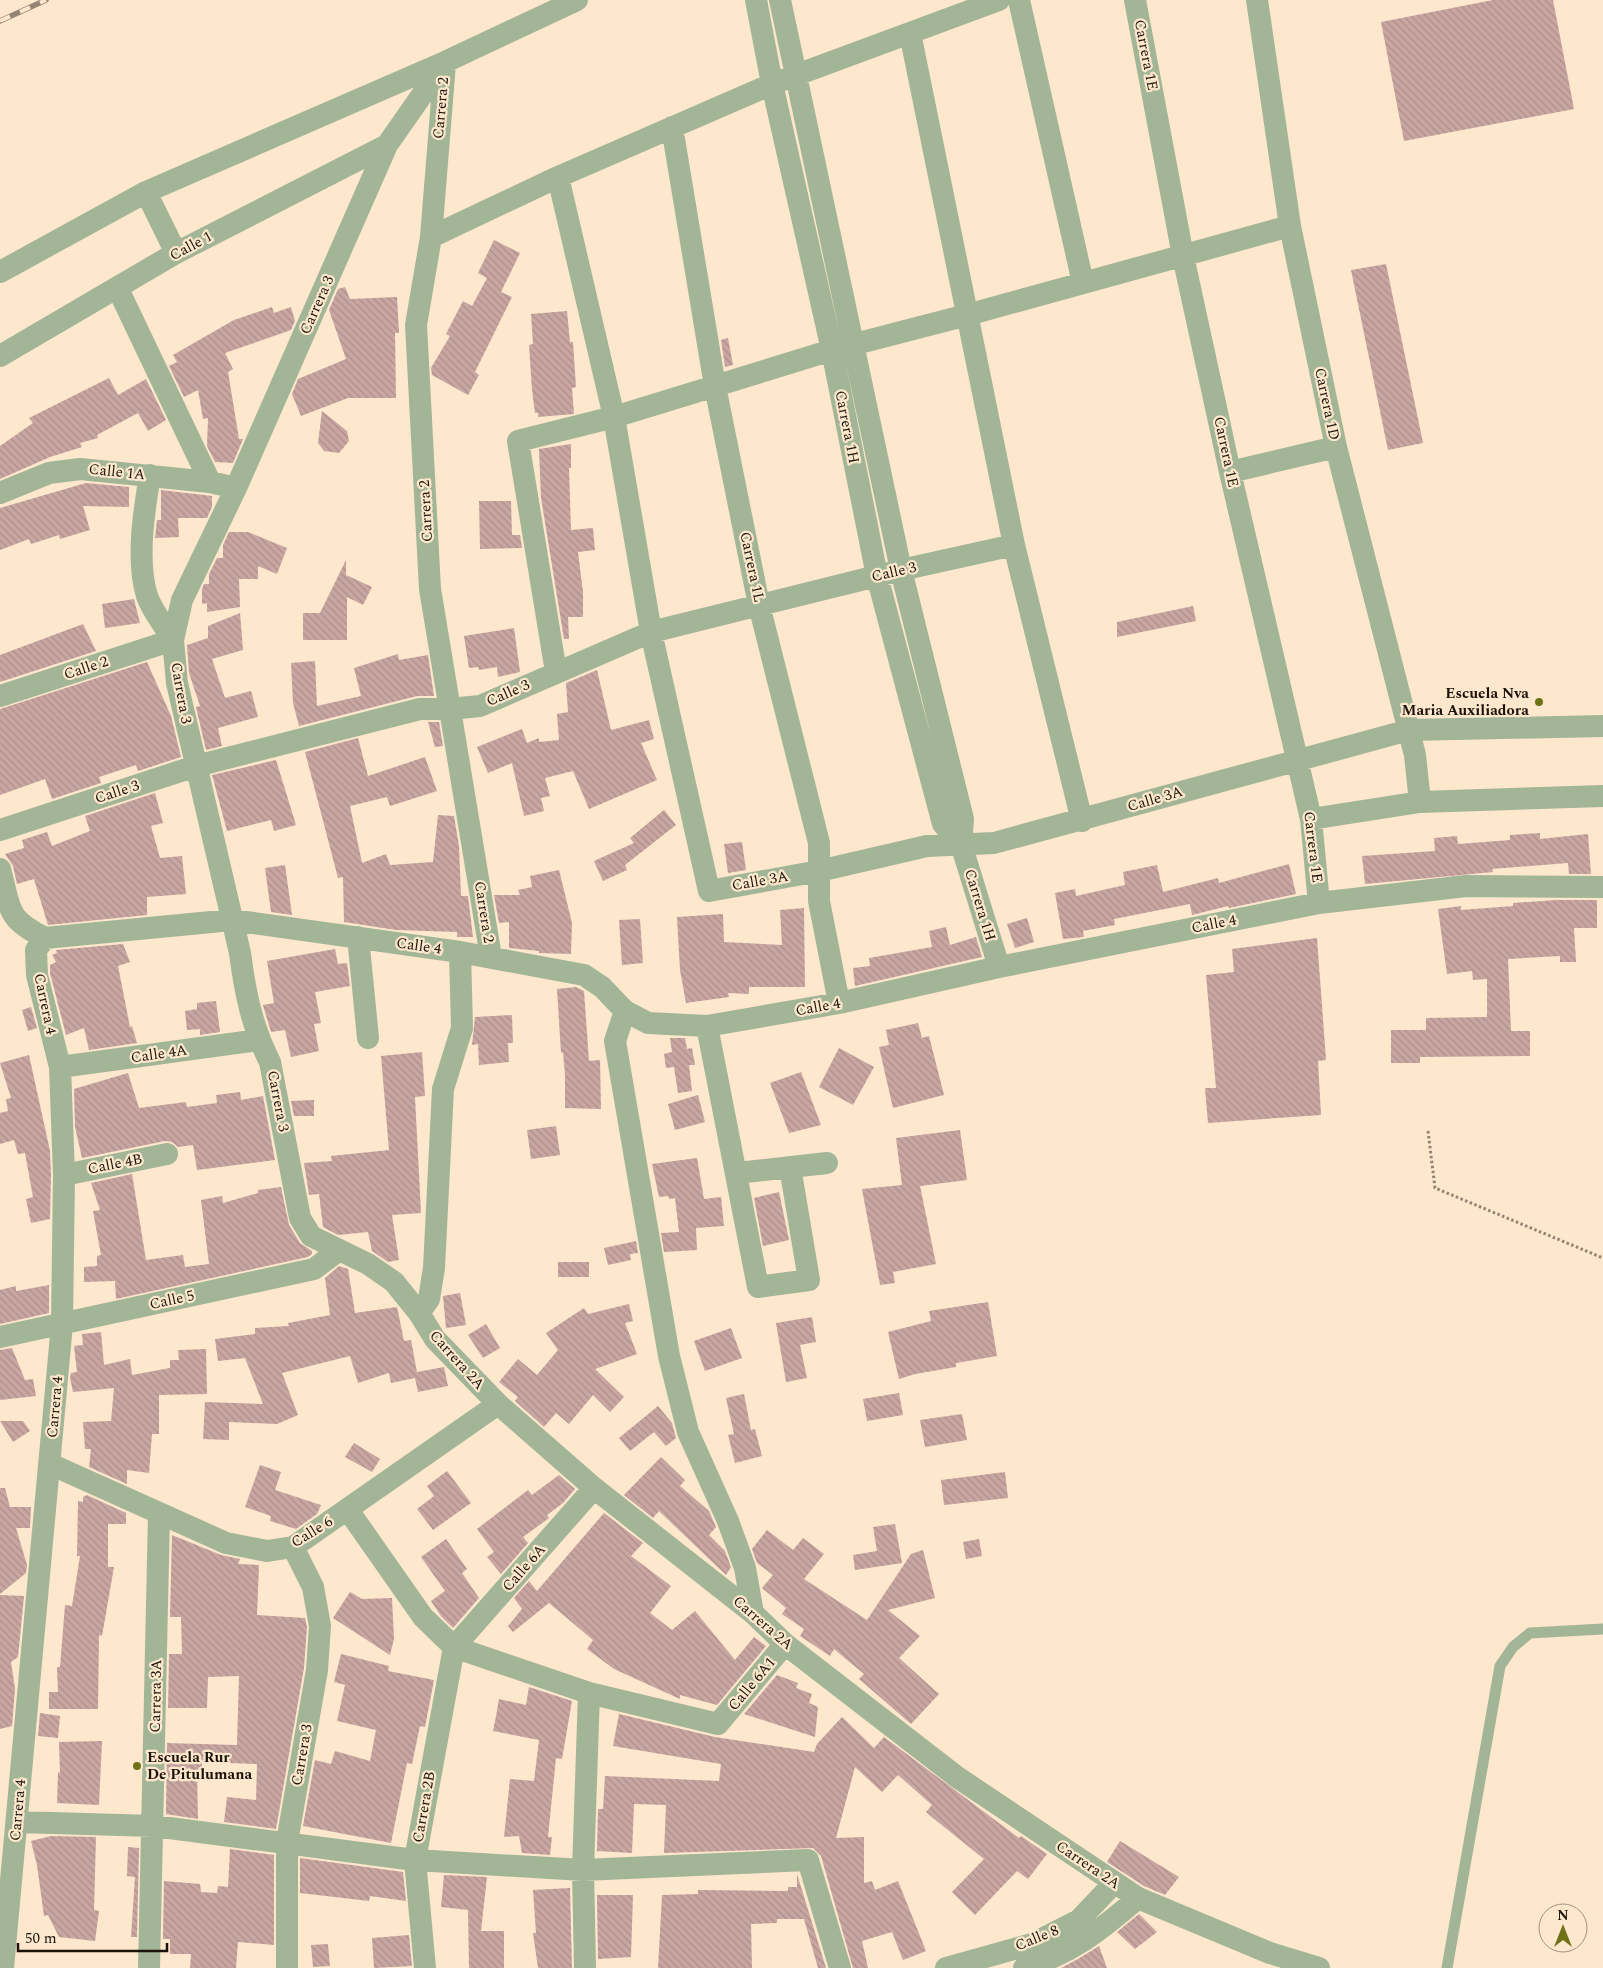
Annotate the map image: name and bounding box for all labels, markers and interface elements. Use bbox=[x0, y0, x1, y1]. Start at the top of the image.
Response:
street label: Carrera 1E bbox=[1128, 18, 1164, 92]
street label: Carrera 2 bbox=[427, 76, 455, 140]
street label: Calle 1 bbox=[166, 225, 216, 267]
street label: Carrera 3 bbox=[294, 272, 340, 338]
street label: Carrera 1D bbox=[1308, 366, 1346, 442]
street label: Carrera 1H bbox=[829, 388, 865, 466]
street label: Carrera 1E bbox=[1207, 414, 1245, 490]
street label: Calle 1A bbox=[88, 458, 146, 486]
street label: Carrera 2 bbox=[413, 479, 439, 543]
street label: Carrera 1L bbox=[733, 530, 771, 604]
street label: Calle 3 bbox=[869, 556, 919, 588]
street label: Calle 2 bbox=[61, 650, 111, 686]
street label: Carrera 3 bbox=[164, 660, 198, 726]
street label: Calle 3 bbox=[483, 673, 534, 713]
place label: Escuela Nva Maria Auxiliadora bbox=[1401, 682, 1529, 722]
marker: Escuela Nva Maria Auxiliadora bbox=[1533, 696, 1545, 708]
street label: Calle 3 bbox=[92, 774, 143, 810]
street label: Calle 3A bbox=[1125, 780, 1185, 818]
street label: Carrera 1E bbox=[1297, 810, 1329, 884]
street label: Calle 3A bbox=[730, 865, 790, 897]
street label: Carrera 1H bbox=[958, 866, 1002, 944]
street label: Carrera 2 bbox=[468, 880, 500, 944]
street label: Calle 4 bbox=[1189, 908, 1239, 940]
street label: Calle 4 bbox=[395, 931, 444, 961]
street label: Carrera 4 bbox=[27, 971, 63, 1037]
street label: Calle 4 bbox=[794, 992, 843, 1022]
street label: Calle 4A bbox=[129, 1039, 189, 1069]
street label: Carrera 3 bbox=[261, 1068, 295, 1134]
street label: Calle 4B bbox=[86, 1147, 144, 1181]
street label: Calle 5 bbox=[147, 1284, 197, 1316]
street label: Carrera 2A bbox=[424, 1325, 490, 1395]
street label: Carrera 4 bbox=[41, 1375, 69, 1439]
street label: Calle 6 bbox=[287, 1510, 338, 1554]
street label: Calle 6A bbox=[497, 1539, 551, 1597]
street label: Carrera 2A bbox=[728, 1590, 798, 1656]
street label: Calle 6A1 bbox=[723, 1652, 781, 1716]
street label: Carrera 3A bbox=[144, 1659, 168, 1733]
street label: Carrera 3 bbox=[285, 1722, 319, 1788]
place label: Escuela Rur De Pitulumana bbox=[147, 1746, 252, 1786]
marker: Escuela Rur De Pitulumana bbox=[131, 1760, 143, 1772]
street label: Carrera 2B bbox=[406, 1769, 442, 1844]
street label: Carrera 4 bbox=[4, 1778, 32, 1842]
street label: Carrera 2A bbox=[1051, 1835, 1125, 1895]
north arrow bbox=[1538, 1903, 1588, 1953]
text: N bbox=[1557, 1905, 1569, 1926]
street label: Calle 8 bbox=[1012, 1919, 1062, 1957]
scale bar bbox=[18, 1920, 166, 1952]
text: 50 m bbox=[25, 1927, 57, 1950]

